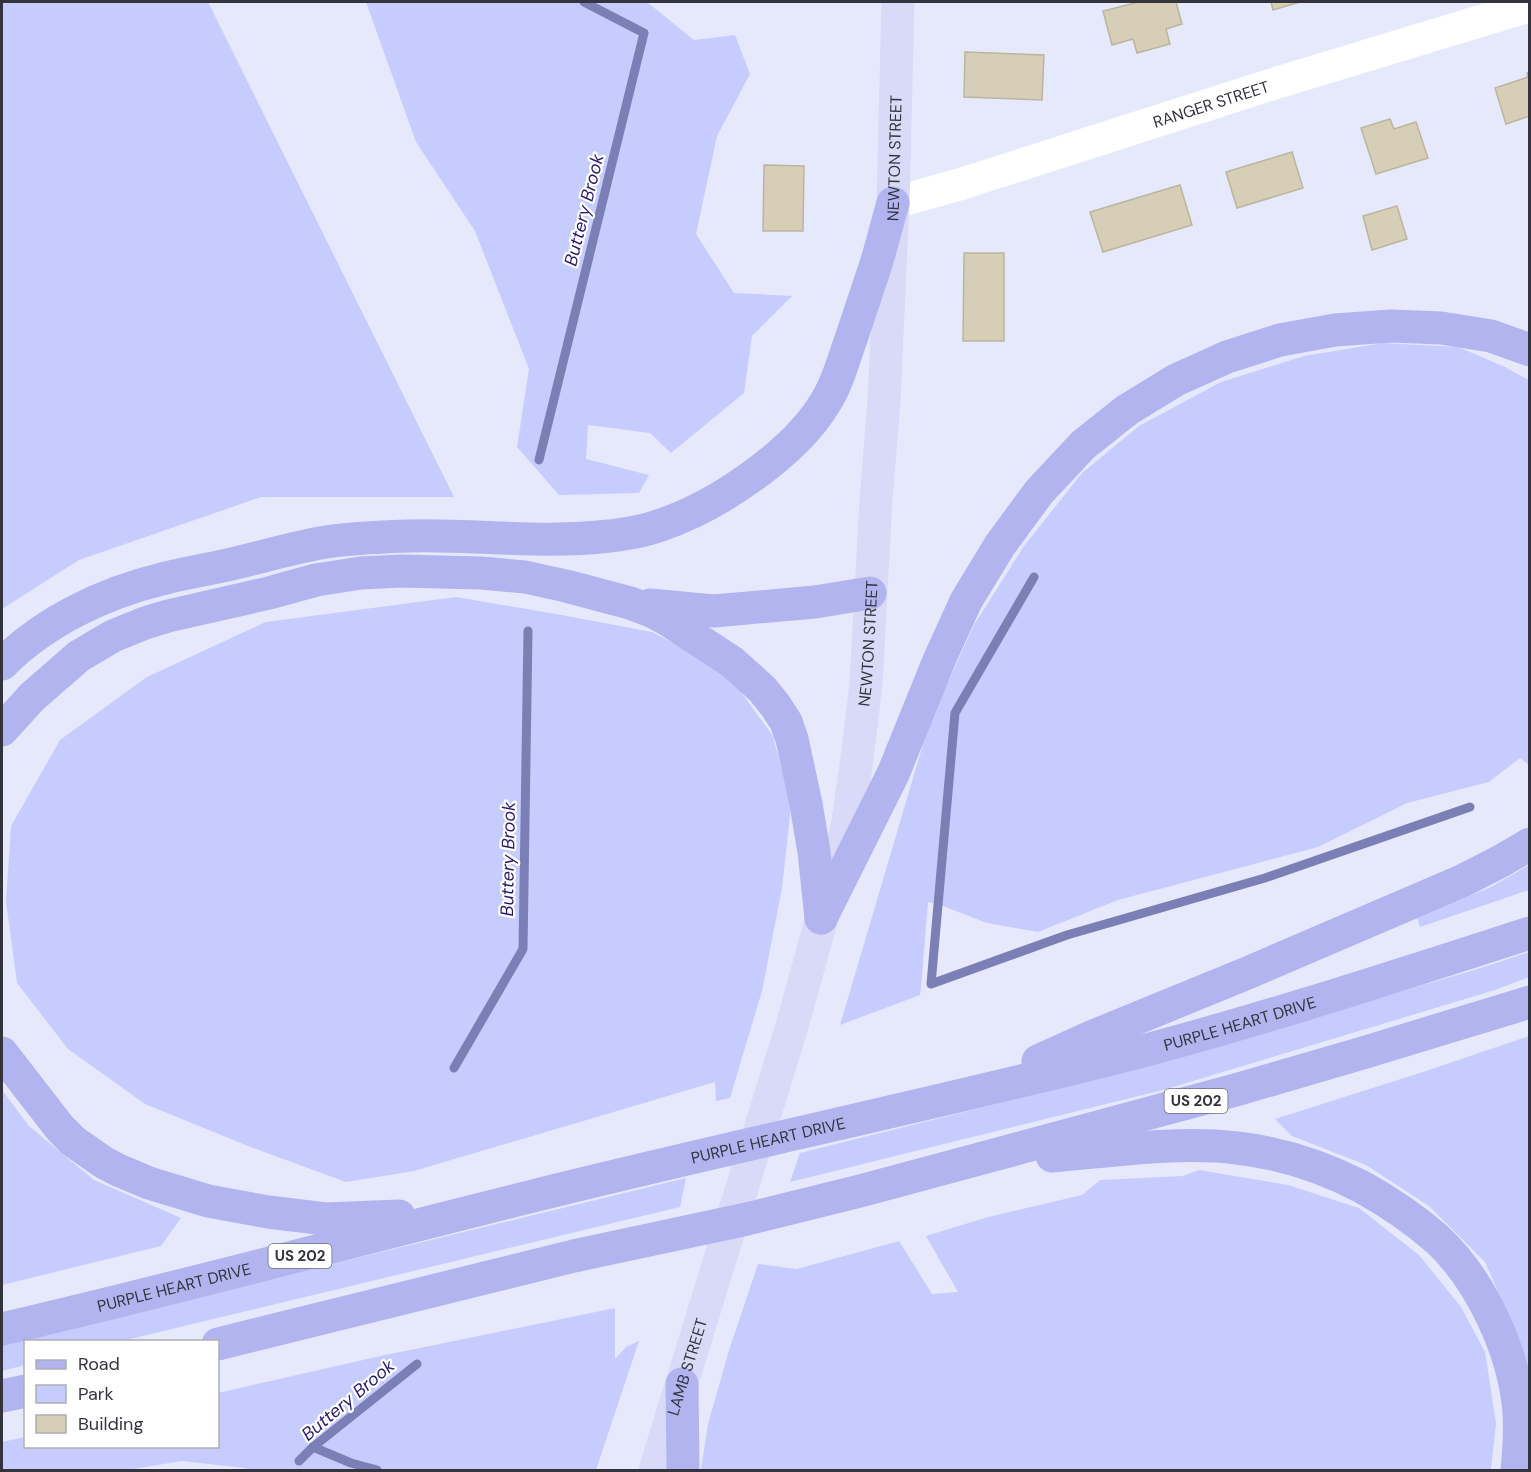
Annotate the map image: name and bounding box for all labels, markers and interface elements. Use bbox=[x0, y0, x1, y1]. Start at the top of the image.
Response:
street label: RANGER STREET bbox=[1150, 75, 1272, 132]
street label: NEWTON STREET bbox=[882, 95, 906, 222]
water label: Buttery Brook bbox=[558, 151, 610, 269]
street label: NEWTON STREET bbox=[853, 580, 882, 708]
water label: Buttery Brook bbox=[495, 801, 521, 917]
street label: PURPLE HEART DRIVE bbox=[1161, 991, 1318, 1055]
road number: US 202 bbox=[1164, 1089, 1228, 1113]
street label: PURPLE HEART DRIVE bbox=[689, 1112, 847, 1168]
road number: US 202 bbox=[268, 1244, 332, 1268]
street label: PURPLE HEART DRIVE bbox=[95, 1258, 253, 1316]
street label: LAMB STREET bbox=[662, 1315, 712, 1418]
legend bbox=[24, 1340, 219, 1448]
text: Road bbox=[78, 1352, 120, 1376]
water label: Buttery Brook bbox=[296, 1353, 400, 1446]
text: Park bbox=[78, 1382, 114, 1406]
text: Building bbox=[78, 1412, 143, 1436]

